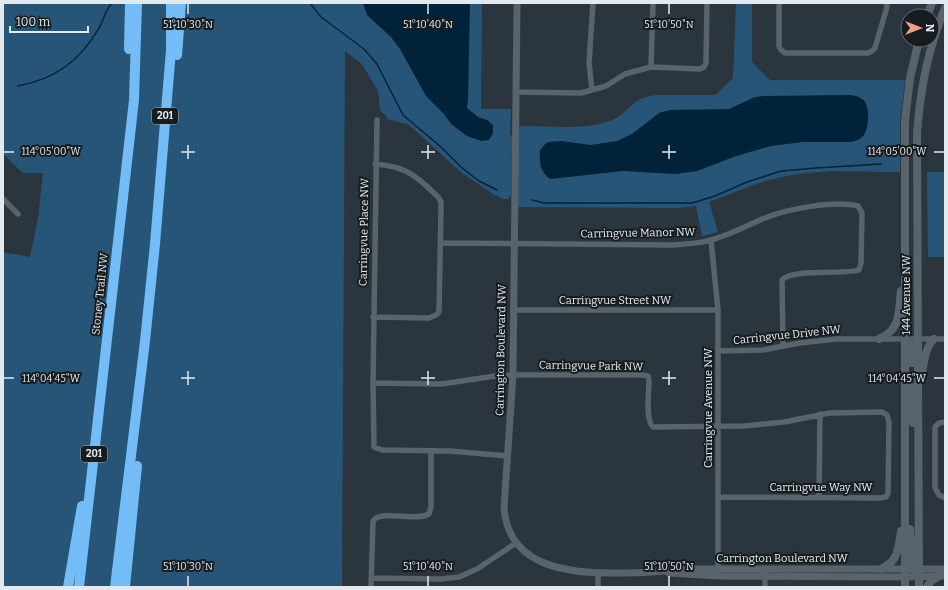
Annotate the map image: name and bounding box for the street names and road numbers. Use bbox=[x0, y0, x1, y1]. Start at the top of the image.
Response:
road number: 201 bbox=[152, 108, 178, 124]
street label: Carringvue Place NW bbox=[357, 177, 371, 286]
street label: Carringvue Manor NW bbox=[580, 225, 696, 241]
street label: Stoney Trail NW bbox=[89, 252, 111, 336]
street label: 144 Avenue NW bbox=[900, 254, 913, 335]
street label: Carrington Boulevard NW bbox=[493, 283, 509, 416]
street label: Carringvue Street NW bbox=[559, 294, 672, 307]
street label: Carringvue Drive NW bbox=[732, 323, 842, 347]
street label: Carringvue Avenue NW bbox=[702, 347, 715, 468]
street label: Carringvue Park NW bbox=[539, 359, 644, 373]
road number: 201 bbox=[81, 446, 107, 462]
street label: Carringvue Way NW bbox=[769, 481, 873, 494]
street label: Carrington Boulevard NW bbox=[716, 552, 849, 565]

